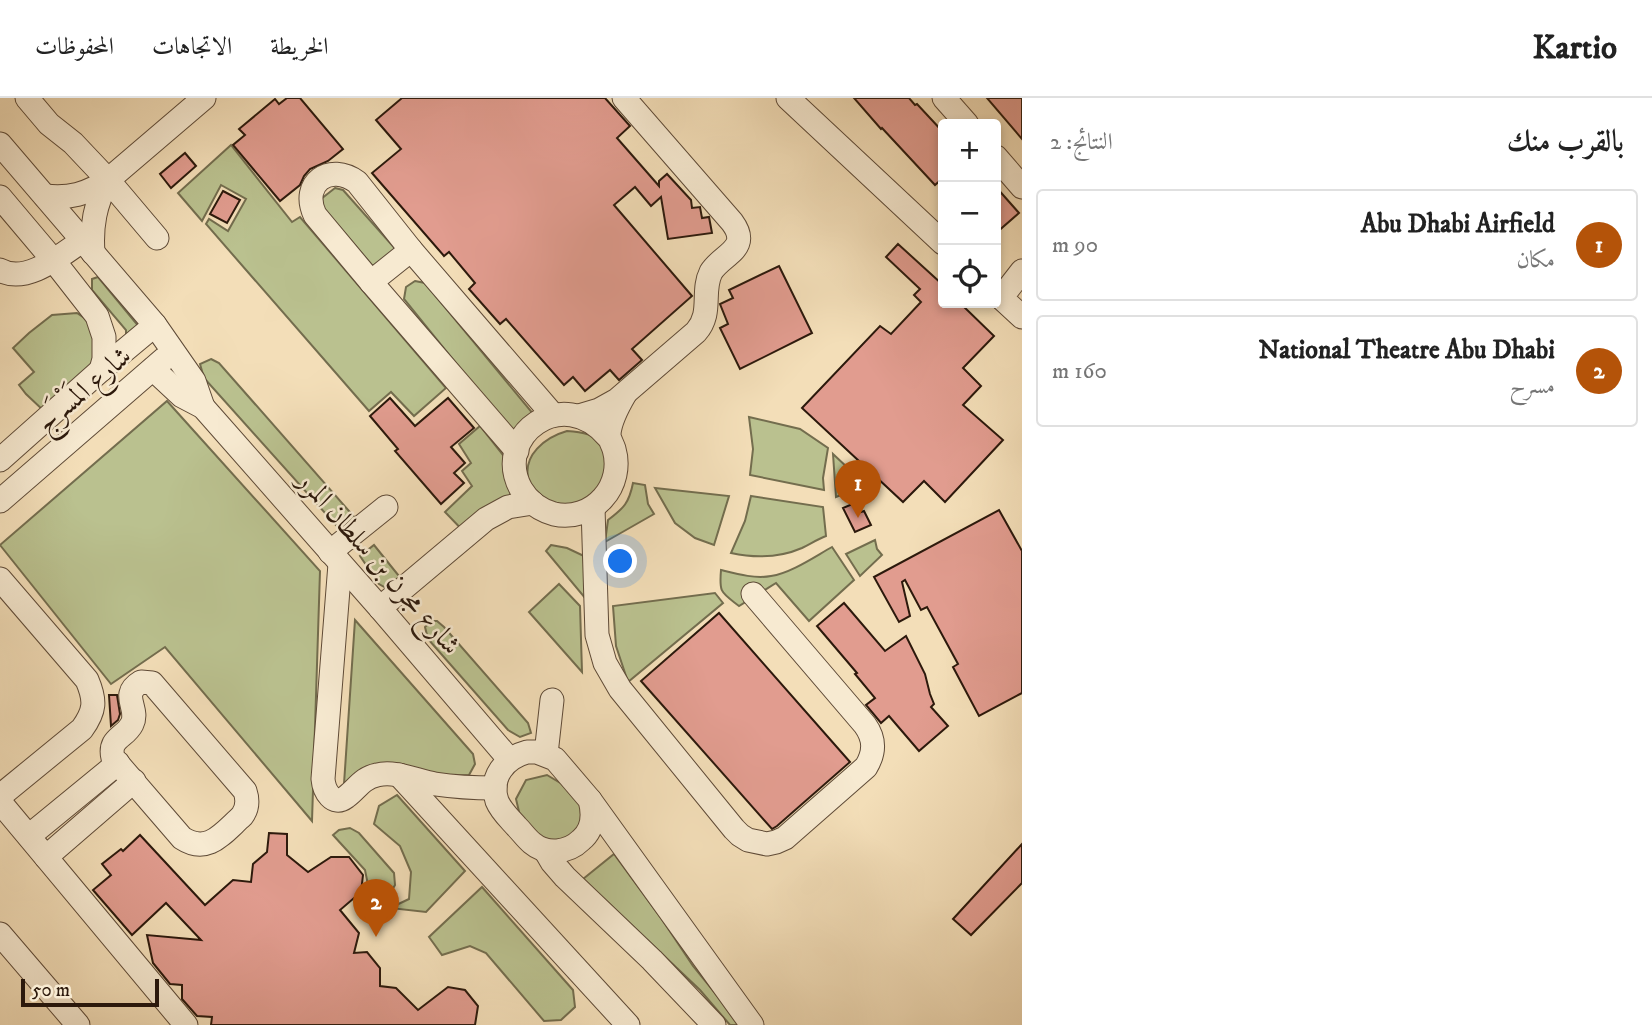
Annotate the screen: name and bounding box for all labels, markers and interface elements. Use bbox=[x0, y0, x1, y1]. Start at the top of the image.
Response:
text: Kartio bbox=[1532, 28, 1617, 69]
text: المحفوظات bbox=[35, 32, 114, 62]
text: الاتجاهات bbox=[152, 32, 232, 62]
text: الخريطة bbox=[270, 32, 329, 62]
map controls bbox=[938, 119, 1001, 308]
button: + bbox=[938, 119, 1001, 182]
text: بالقرب منك bbox=[1507, 124, 1624, 161]
text: النتائج: 2 bbox=[1050, 128, 1113, 157]
button: − bbox=[938, 182, 1001, 245]
text: Abu Dhabi Airfield bbox=[1361, 208, 1555, 241]
text: 90 m bbox=[1052, 231, 1098, 260]
text: 1 bbox=[1595, 231, 1603, 260]
button: locate bbox=[938, 245, 1001, 308]
text: مكان bbox=[1516, 246, 1555, 275]
text: National Theatre Abu Dhabi bbox=[1259, 334, 1555, 367]
street label: شارع المَسْرَج bbox=[26, 336, 144, 446]
text: 160 m bbox=[1052, 357, 1107, 386]
text: 2 bbox=[1593, 357, 1605, 386]
text: مسرح bbox=[1509, 372, 1555, 401]
pin: 1 bbox=[835, 460, 881, 518]
street label: شارع مجرن بن سلطان المرر bbox=[284, 462, 468, 665]
your location bbox=[603, 544, 637, 578]
pin: 2 bbox=[353, 879, 399, 937]
scale bar bbox=[21, 976, 159, 1008]
text: 50 m bbox=[32, 979, 70, 1002]

